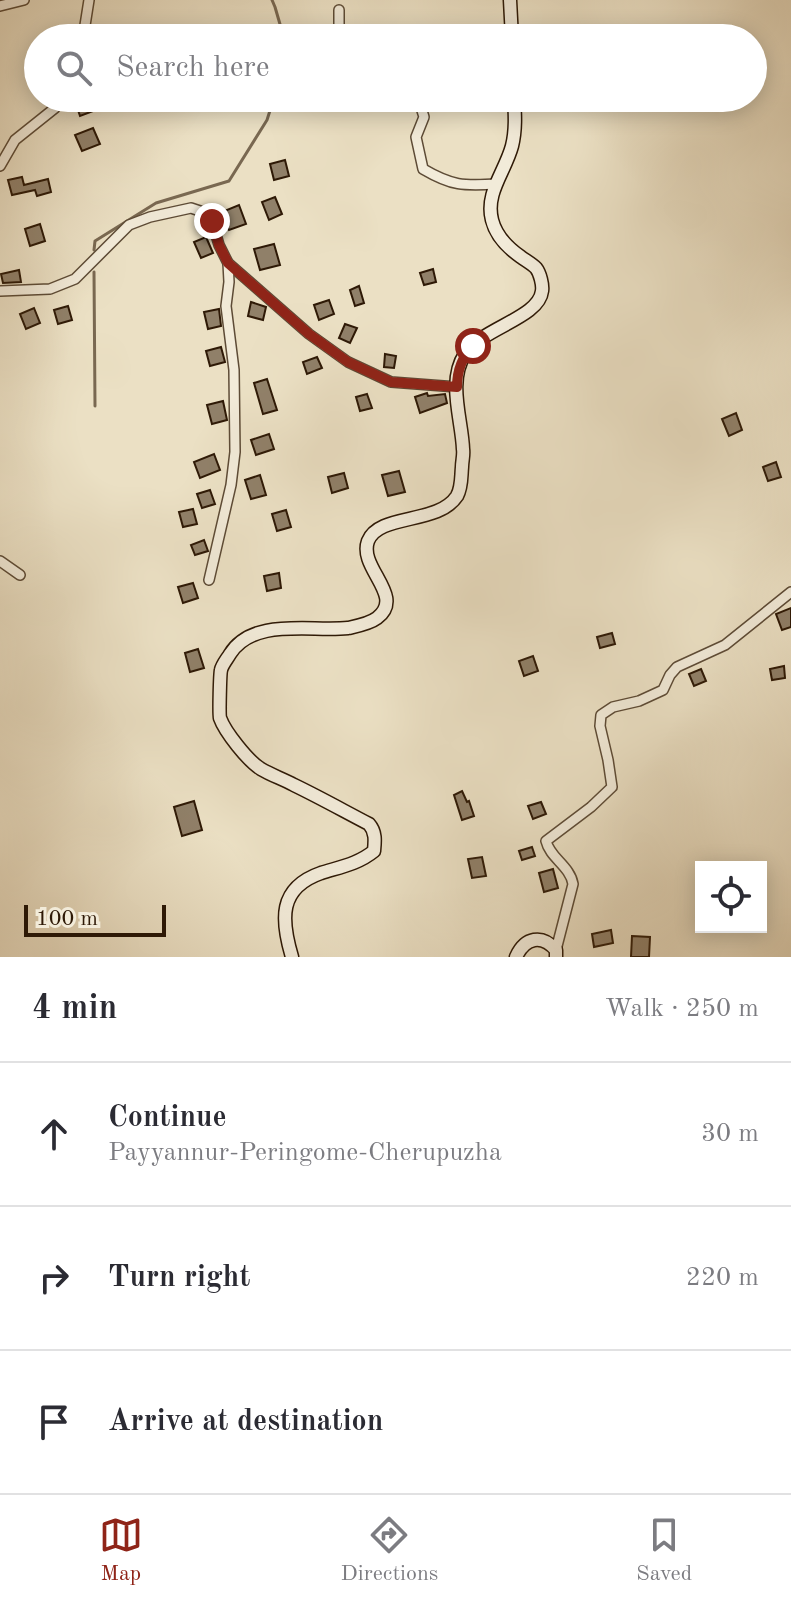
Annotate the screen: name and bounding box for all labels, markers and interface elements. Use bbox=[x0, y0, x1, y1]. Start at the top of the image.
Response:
search box bbox=[24, 24, 767, 112]
icon: search bbox=[52, 46, 96, 90]
text: Search here bbox=[116, 53, 270, 83]
route end bbox=[194, 203, 230, 239]
route start bbox=[455, 328, 491, 364]
map controls bbox=[695, 861, 767, 933]
button: locate bbox=[695, 861, 767, 933]
scale bar bbox=[24, 901, 166, 937]
text: 100 m bbox=[36, 908, 98, 930]
text: 4 min bbox=[32, 992, 117, 1026]
text: Walk · 250 m bbox=[605, 996, 759, 1022]
text: Continue bbox=[108, 1103, 227, 1133]
icon: ahead bbox=[32, 1112, 76, 1156]
text: 30 m bbox=[701, 1121, 759, 1147]
text: Payyannur-Peringome-Cherupuzha bbox=[108, 1140, 502, 1166]
icon: right bbox=[32, 1256, 76, 1300]
text: Turn right bbox=[108, 1263, 250, 1293]
text: 220 m bbox=[686, 1265, 759, 1291]
icon: arrive bbox=[32, 1400, 76, 1444]
text: Arrive at destination bbox=[108, 1407, 383, 1437]
tab: Map bbox=[99, 1513, 143, 1588]
tab: Directions bbox=[341, 1513, 438, 1588]
tab: Saved bbox=[636, 1513, 692, 1588]

